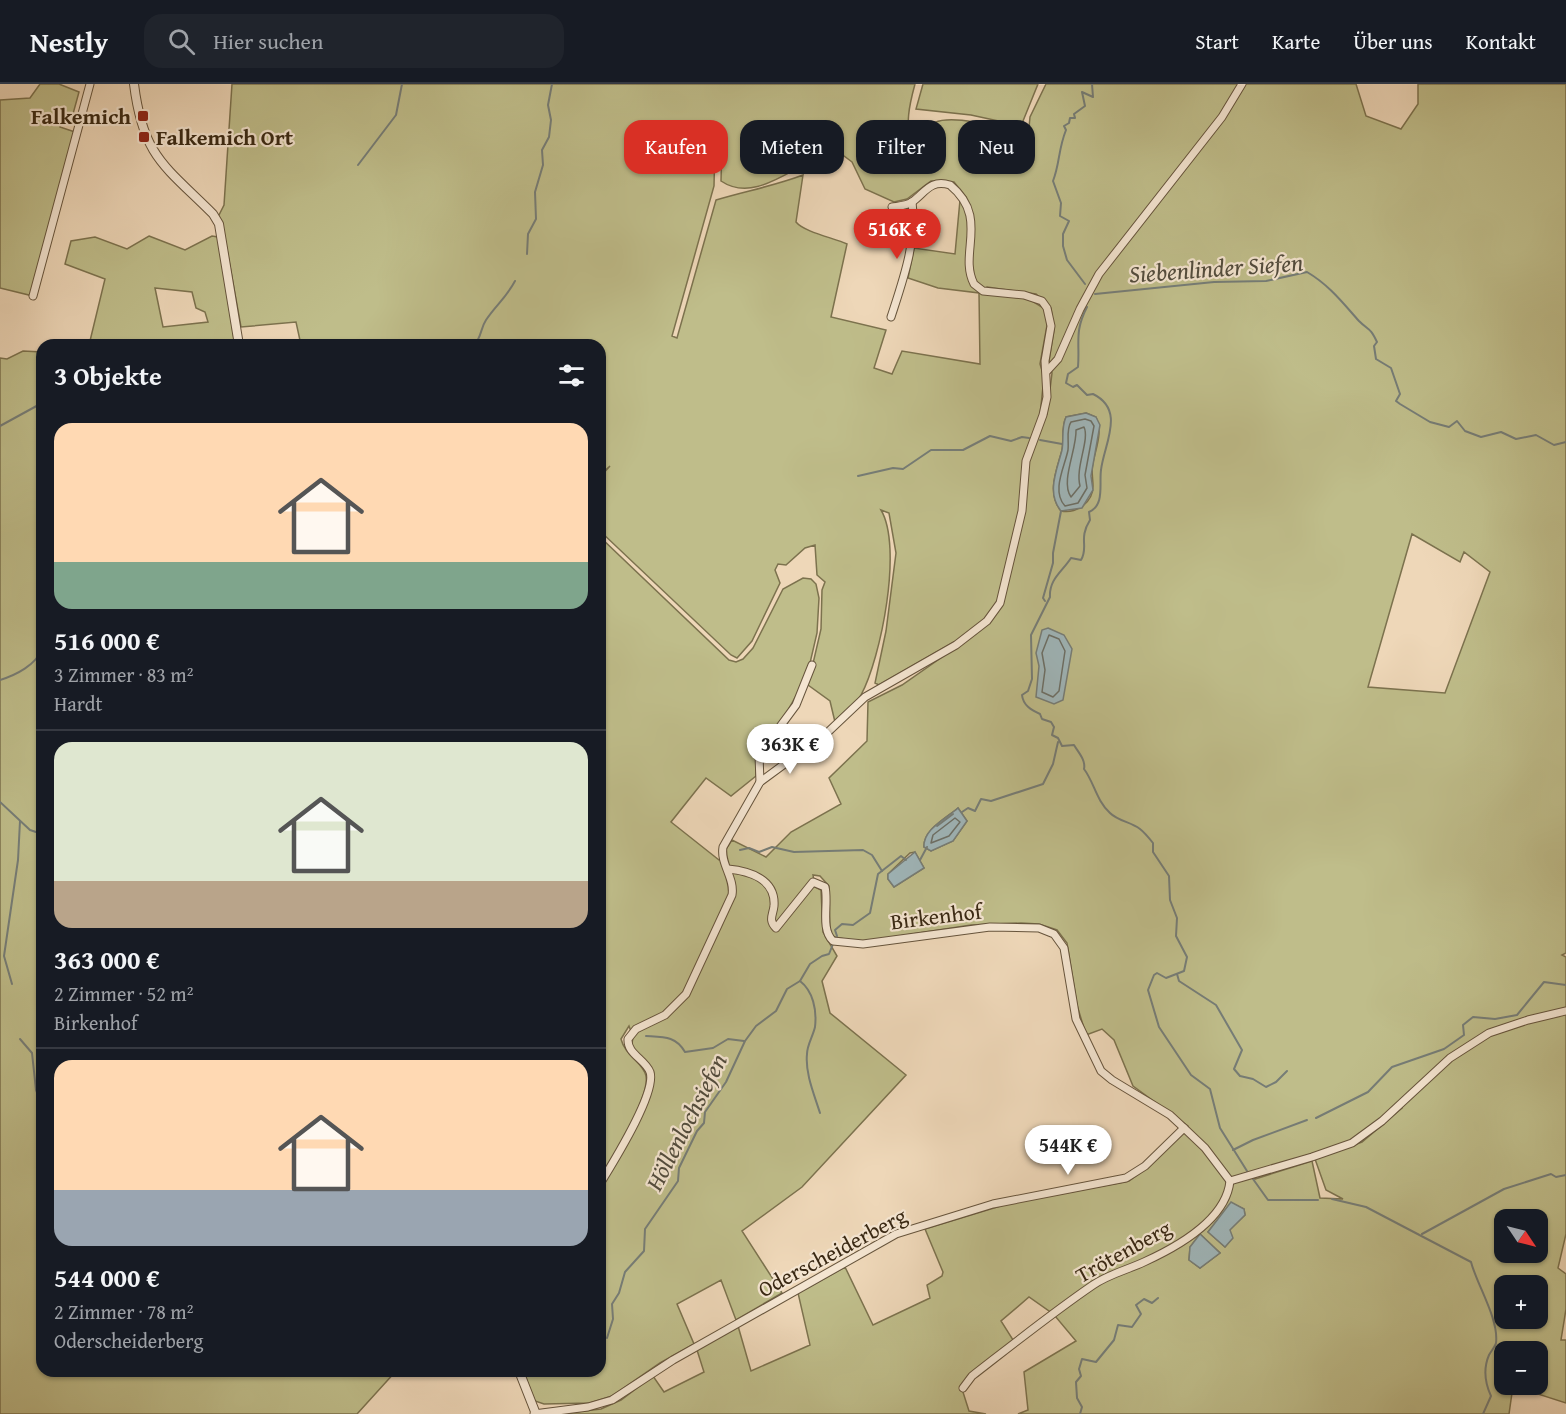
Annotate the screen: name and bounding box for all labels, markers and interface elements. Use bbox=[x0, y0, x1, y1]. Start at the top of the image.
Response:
search box bbox=[144, 14, 564, 68]
text: Nestly bbox=[30, 21, 108, 62]
icon: search bbox=[165, 25, 198, 58]
text: Hier suchen bbox=[213, 25, 323, 57]
text: Start bbox=[1195, 26, 1239, 57]
text: Karte bbox=[1272, 26, 1320, 57]
text: Über uns bbox=[1353, 26, 1433, 57]
text: Kontakt bbox=[1466, 26, 1536, 57]
place label: Falkemich bbox=[31, 100, 131, 132]
marker: Falkemich bbox=[136, 109, 150, 123]
chip: Kaufen bbox=[624, 120, 728, 174]
chip: Mieten bbox=[740, 120, 844, 174]
chip: Filter bbox=[856, 120, 946, 174]
chip: Neu bbox=[958, 120, 1035, 174]
place label: Falkemich Ort bbox=[156, 121, 294, 153]
marker: Falkemich Ort bbox=[137, 130, 151, 144]
pin: 516K € bbox=[848, 209, 946, 260]
text: 516K € bbox=[868, 214, 926, 243]
water label: Siebenlinder Siefen bbox=[1128, 244, 1304, 292]
text: 3 Objekte bbox=[54, 356, 162, 395]
icon: filters bbox=[555, 359, 588, 392]
icon: home bbox=[267, 462, 375, 570]
text: 516 000 € bbox=[54, 621, 160, 660]
text: 3 Zimmer · 83 m² bbox=[54, 660, 193, 689]
text: Hardt bbox=[54, 689, 103, 718]
pin: 363K € bbox=[741, 724, 839, 775]
text: 363K € bbox=[761, 729, 819, 758]
icon: home bbox=[267, 781, 375, 889]
street label: Birkenhof bbox=[889, 894, 986, 937]
text: 363 000 € bbox=[54, 940, 160, 979]
text: 2 Zimmer · 52 m² bbox=[54, 979, 193, 1008]
text: Birkenhof bbox=[54, 1008, 137, 1037]
water label: Höllenlochsiefen bbox=[636, 1047, 736, 1197]
icon: home bbox=[267, 1099, 375, 1207]
pin: 544K € bbox=[1019, 1125, 1117, 1176]
text: 544K € bbox=[1039, 1130, 1097, 1159]
street label: Oderscheiderberg bbox=[752, 1199, 912, 1305]
north arrow bbox=[1494, 1209, 1548, 1263]
map controls bbox=[1494, 1209, 1548, 1395]
street label: Trötenberg bbox=[1069, 1212, 1177, 1290]
text: 544 000 € bbox=[54, 1258, 160, 1297]
button: + bbox=[1494, 1275, 1548, 1329]
text: 2 Zimmer · 78 m² bbox=[54, 1297, 193, 1326]
text: Oderscheiderberg bbox=[54, 1326, 203, 1355]
button: − bbox=[1494, 1341, 1548, 1395]

